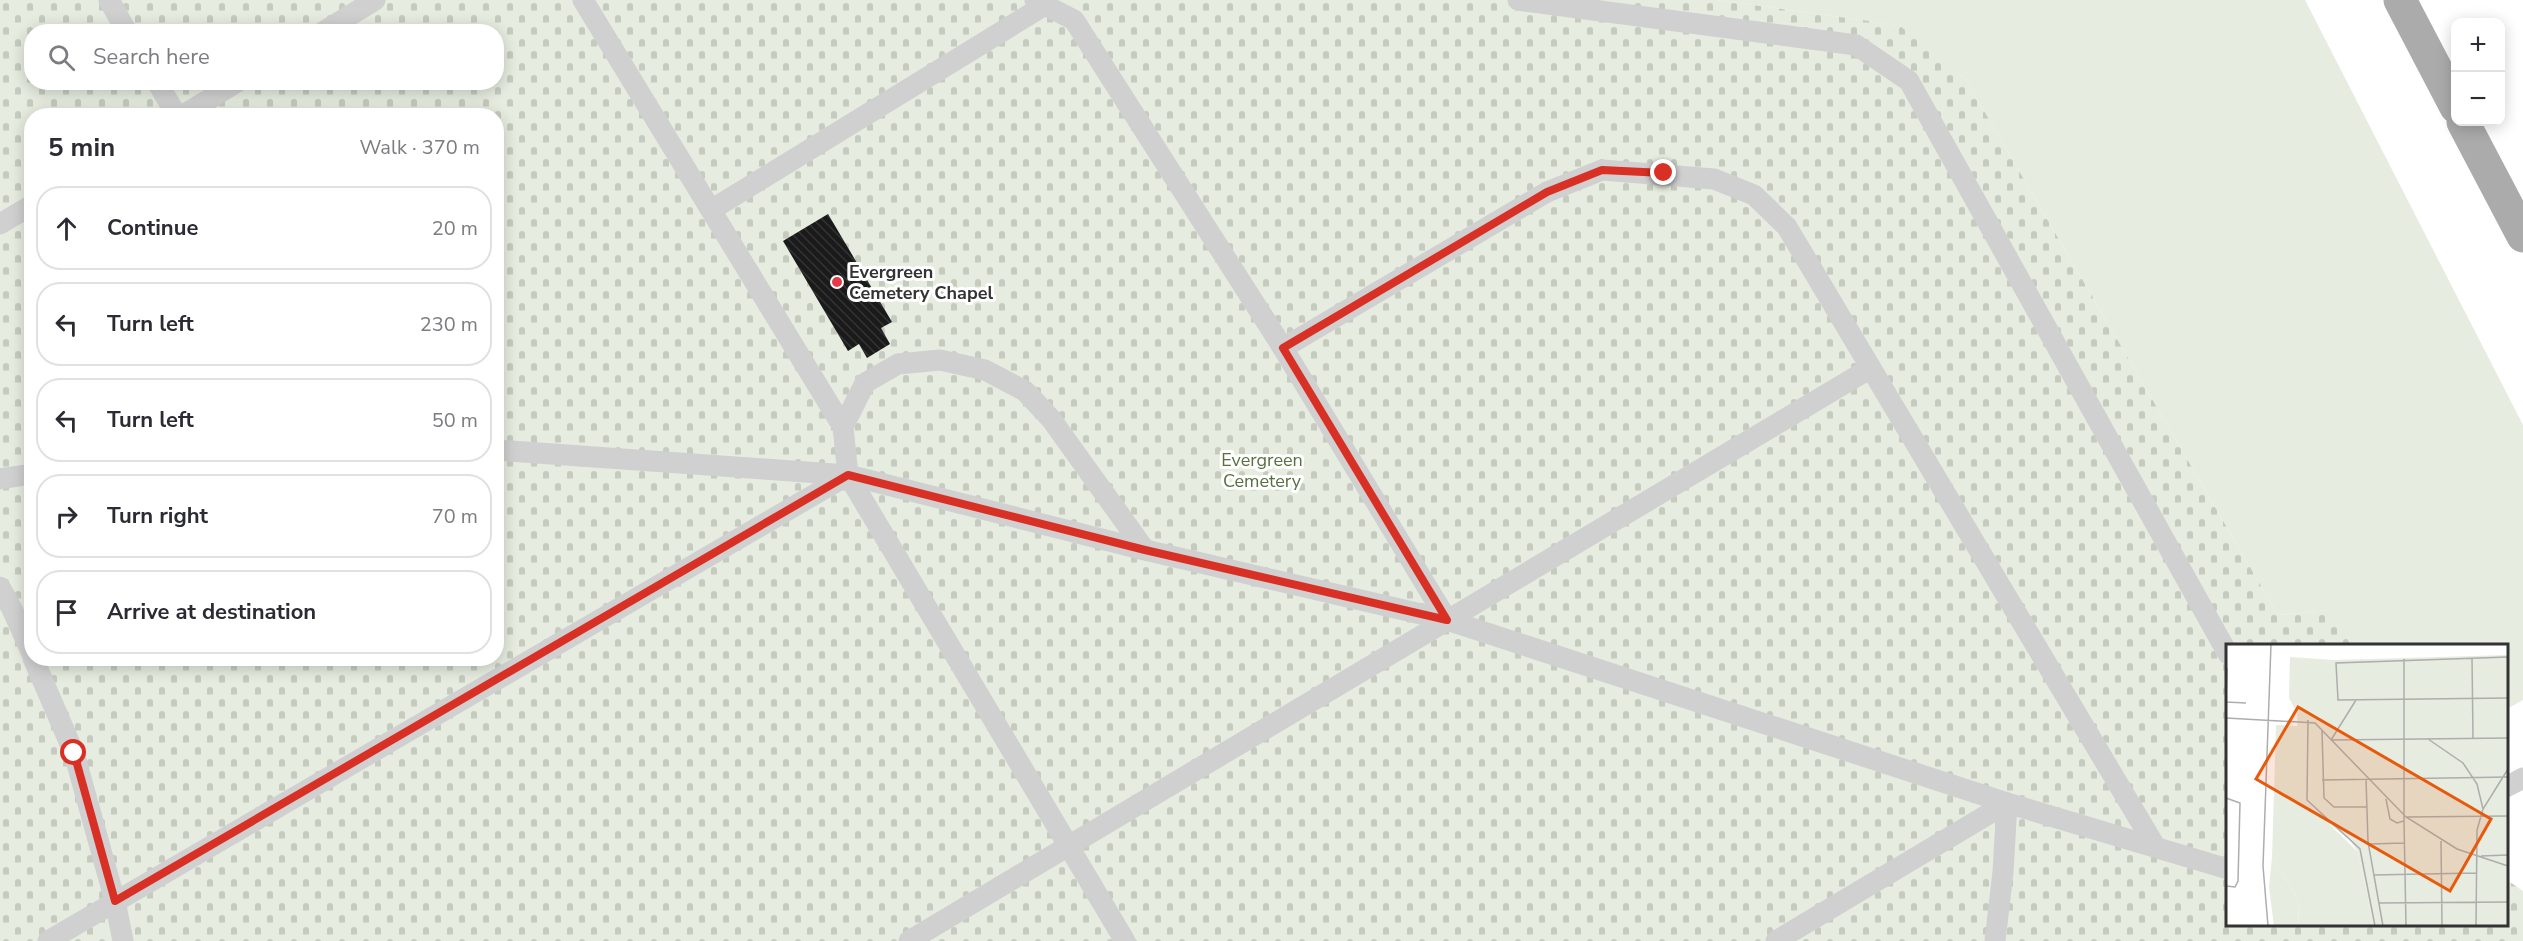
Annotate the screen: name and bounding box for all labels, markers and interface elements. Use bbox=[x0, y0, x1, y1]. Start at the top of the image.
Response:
map controls bbox=[2451, 18, 2505, 126]
button: + bbox=[2451, 18, 2505, 72]
search box bbox=[24, 24, 504, 90]
icon: search bbox=[45, 41, 78, 74]
text: Search here bbox=[93, 42, 210, 72]
button: − bbox=[2451, 72, 2505, 126]
text: 5 min bbox=[48, 130, 115, 165]
text: Walk · 370 m bbox=[360, 134, 480, 161]
route end bbox=[1650, 159, 1676, 185]
icon: ahead bbox=[50, 212, 83, 245]
text: Continue bbox=[107, 213, 198, 243]
text: 20 m bbox=[432, 215, 478, 242]
place label: Evergreen Cemetery Chapel bbox=[849, 260, 994, 305]
marker: Evergreen Cemetery Chapel bbox=[830, 275, 844, 289]
icon: left bbox=[50, 308, 83, 341]
text: Turn left bbox=[107, 309, 194, 339]
text: 230 m bbox=[420, 311, 478, 338]
icon: left bbox=[50, 404, 83, 437]
text: Turn left bbox=[107, 405, 194, 435]
text: 50 m bbox=[432, 407, 478, 434]
park label: Evergreen Cemetery bbox=[1221, 448, 1303, 493]
icon: right bbox=[50, 500, 83, 533]
text: Turn right bbox=[107, 501, 208, 531]
text: 70 m bbox=[432, 503, 478, 530]
icon: arrive bbox=[50, 596, 83, 629]
text: Arrive at destination bbox=[107, 597, 316, 627]
inset map bbox=[2226, 644, 2508, 926]
route start bbox=[60, 739, 86, 765]

